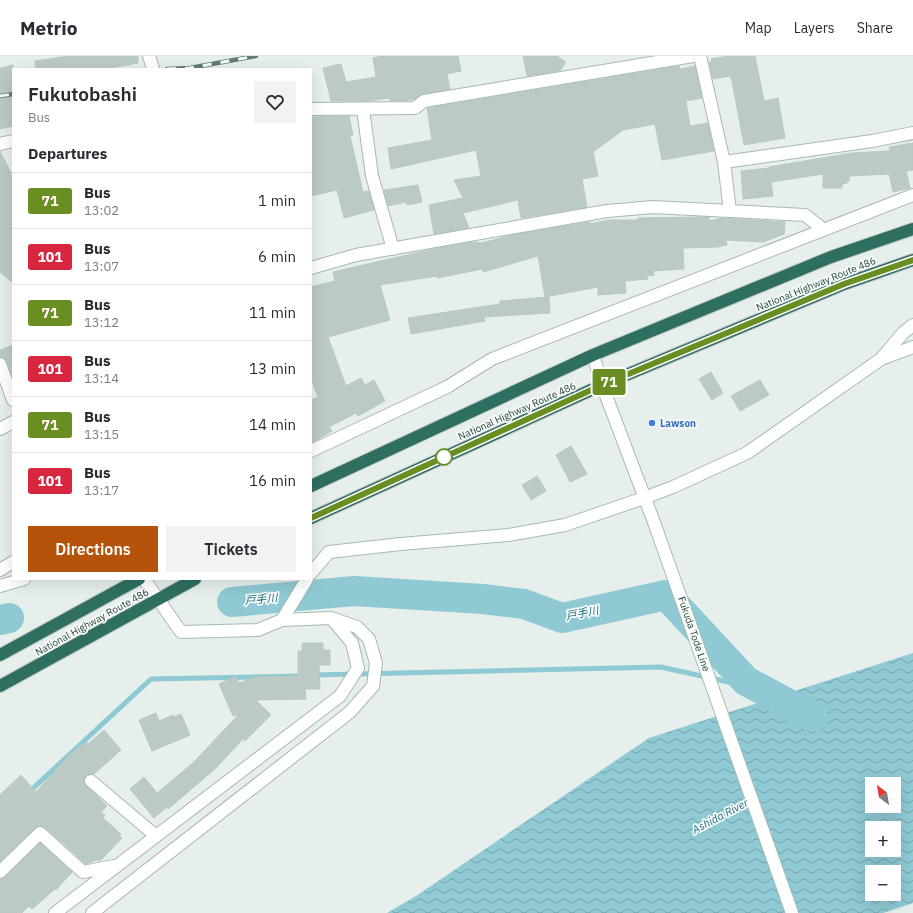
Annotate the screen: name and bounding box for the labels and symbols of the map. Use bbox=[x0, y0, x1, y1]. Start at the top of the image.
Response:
street label: National Highway Route 486 bbox=[754, 254, 878, 314]
line badge: 71 bbox=[591, 369, 627, 395]
street label: National Highway Route 486 bbox=[456, 379, 578, 443]
place label: Lawson bbox=[660, 417, 696, 430]
marker: Lawson bbox=[647, 418, 657, 428]
unlabelled marker bbox=[435, 448, 453, 466]
street label: National Highway Route 486 bbox=[33, 585, 151, 659]
water label: 戸手川 bbox=[244, 591, 279, 607]
street label: Fukuda Tode Line bbox=[675, 595, 713, 674]
water label: 戸手川 bbox=[564, 603, 601, 623]
north arrow bbox=[865, 777, 901, 813]
water label: Ashida River bbox=[689, 795, 751, 837]

